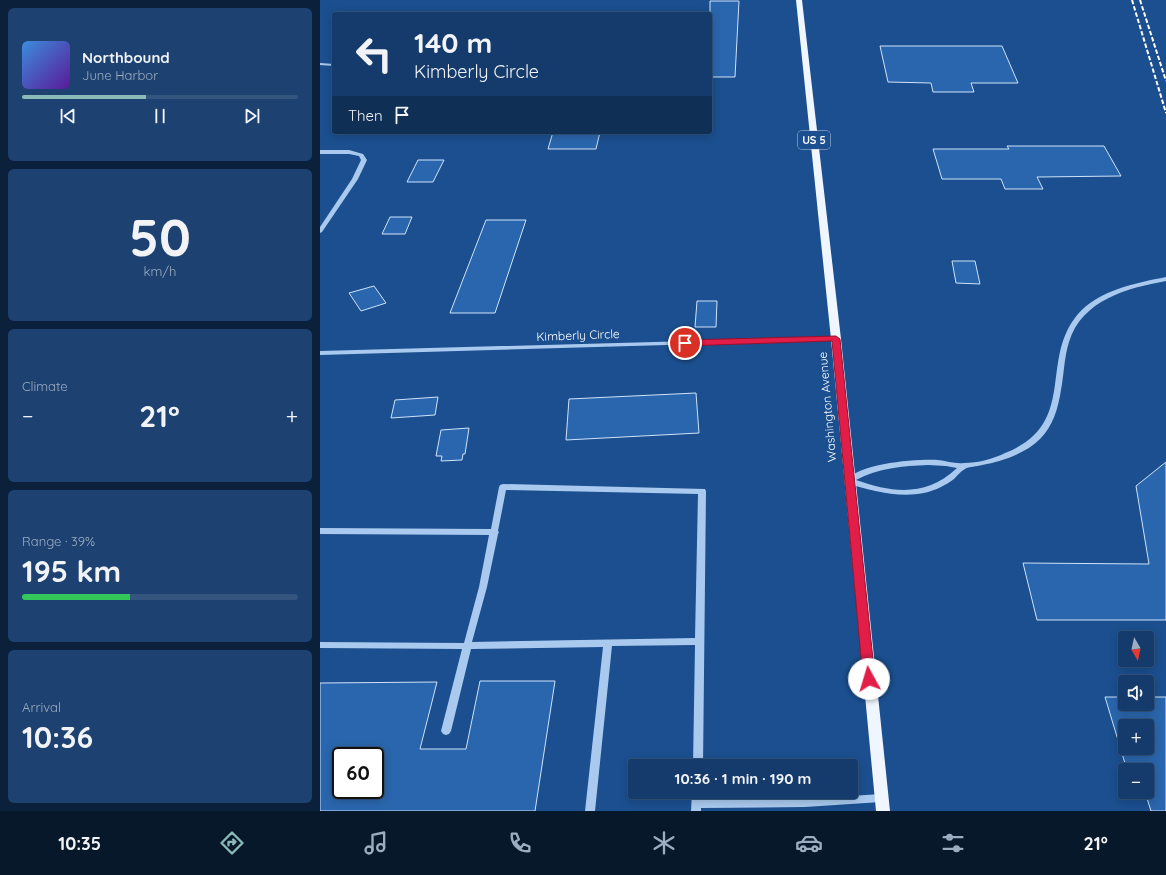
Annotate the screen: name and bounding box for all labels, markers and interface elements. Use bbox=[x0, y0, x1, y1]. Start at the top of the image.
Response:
text: 140 m bbox=[414, 25, 492, 60]
icon: left bbox=[348, 28, 400, 80]
text: Northbound bbox=[82, 48, 170, 67]
text: Kimberly Circle bbox=[414, 60, 539, 83]
text: June Harbor bbox=[82, 67, 158, 83]
icon: arrive bbox=[391, 104, 413, 126]
icon: previous bbox=[57, 105, 79, 127]
icon: pause bbox=[149, 105, 171, 127]
icon: next bbox=[241, 105, 263, 127]
text: Then bbox=[348, 106, 383, 125]
road number: US 5 bbox=[798, 131, 830, 149]
text: 50 bbox=[129, 204, 191, 269]
text: km/h bbox=[144, 263, 176, 279]
street label: Kimberly Circle bbox=[536, 326, 620, 344]
pin bbox=[668, 326, 702, 360]
icon: arrive bbox=[674, 332, 696, 354]
street label: Washington Avenue bbox=[815, 351, 839, 463]
text: Climate bbox=[22, 378, 68, 394]
text: 21° bbox=[139, 397, 180, 435]
text: − bbox=[22, 402, 33, 430]
text: + bbox=[286, 402, 298, 430]
text: Range · 39% bbox=[22, 533, 95, 549]
text: 195 km bbox=[22, 552, 121, 590]
north arrow bbox=[1118, 631, 1154, 667]
map controls bbox=[1118, 631, 1154, 799]
position arrow bbox=[848, 658, 890, 700]
button: sound bbox=[1118, 675, 1154, 711]
text: Arrival bbox=[22, 699, 61, 715]
text: 10:36 bbox=[22, 718, 93, 756]
button: + bbox=[1118, 719, 1154, 755]
speed limit sign: 60 bbox=[332, 747, 384, 799]
button: − bbox=[1118, 763, 1154, 799]
text: 10:36 · 1 min · 190 m bbox=[675, 769, 811, 788]
icon: directions bbox=[218, 829, 246, 857]
icon: music bbox=[362, 829, 390, 857]
icon: phone bbox=[506, 829, 534, 857]
icon: climate bbox=[650, 829, 678, 857]
icon: car bbox=[795, 829, 823, 857]
icon: filters bbox=[939, 829, 967, 857]
text: 10:35 bbox=[58, 832, 101, 855]
text: 21° bbox=[1083, 832, 1108, 855]

